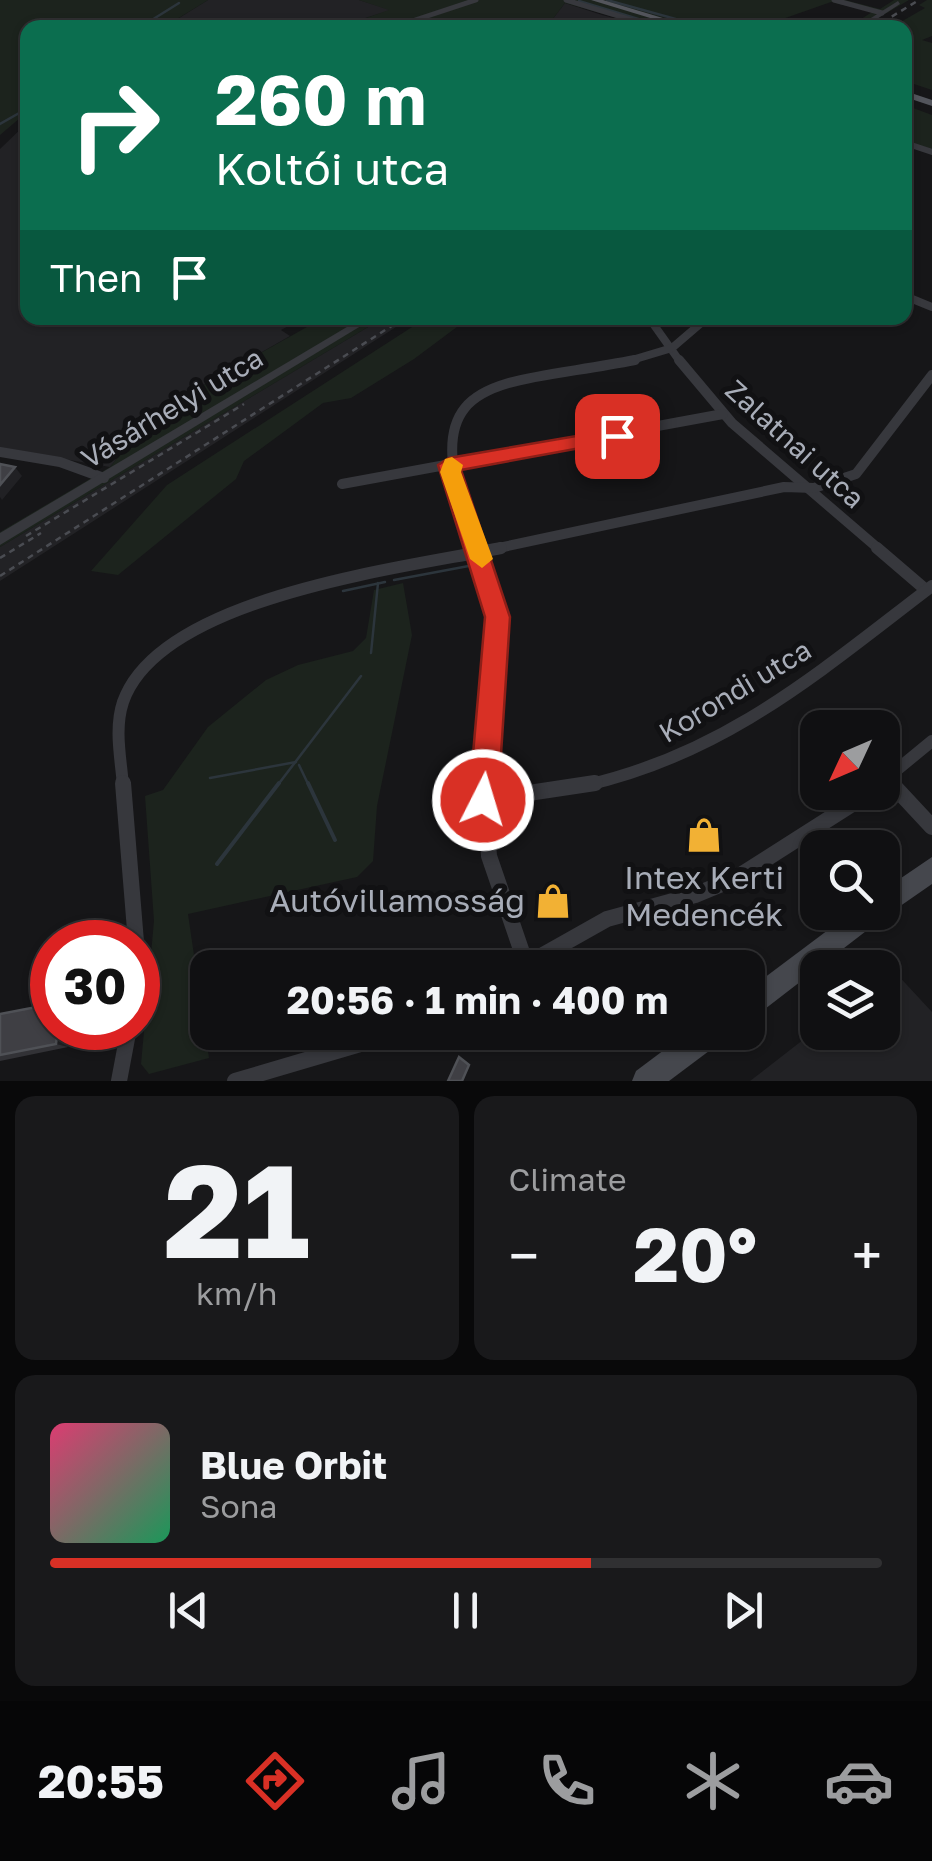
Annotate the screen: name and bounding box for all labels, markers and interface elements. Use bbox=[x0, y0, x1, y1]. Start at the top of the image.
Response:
text: 260 m bbox=[215, 56, 426, 140]
icon: right bbox=[50, 60, 180, 190]
text: Koltói utca bbox=[215, 141, 449, 195]
icon: arrive bbox=[162, 250, 217, 305]
text: Then bbox=[50, 255, 142, 300]
street label: Vásárhelyi utca bbox=[75, 340, 268, 475]
street label: Zalatnai utca bbox=[719, 373, 871, 514]
pin bbox=[575, 394, 660, 479]
icon: arrive bbox=[590, 409, 645, 464]
street label: Korondi utca bbox=[653, 632, 817, 749]
north arrow bbox=[800, 710, 900, 810]
map controls bbox=[800, 710, 900, 1050]
position arrow bbox=[431, 748, 535, 852]
shop icon: Intex Kerti Medencék bbox=[685, 816, 723, 854]
button: search bbox=[800, 830, 900, 930]
place label: Intex Kerti Medencék bbox=[624, 858, 784, 933]
place label: Autóvillamosság bbox=[269, 881, 525, 919]
shop icon: Autóvillamosság bbox=[534, 882, 572, 920]
speed limit sign: 30 bbox=[30, 920, 160, 1050]
button: layers bbox=[800, 950, 900, 1050]
text: 20:56 · 1 min · 400 m bbox=[287, 977, 668, 1022]
text: 21 bbox=[164, 1131, 310, 1287]
text: Climate bbox=[509, 1160, 627, 1198]
text: 20° bbox=[633, 1208, 757, 1299]
text: − bbox=[509, 1222, 539, 1288]
text: + bbox=[852, 1222, 882, 1288]
text: km/h bbox=[196, 1274, 277, 1312]
text: Blue Orbit bbox=[200, 1442, 387, 1487]
text: Sona bbox=[200, 1487, 277, 1525]
icon: previous bbox=[161, 1583, 216, 1638]
icon: pause bbox=[438, 1583, 493, 1638]
icon: next bbox=[716, 1583, 771, 1638]
icon: directions bbox=[240, 1746, 310, 1816]
icon: music bbox=[386, 1746, 456, 1816]
icon: phone bbox=[532, 1746, 602, 1816]
icon: climate bbox=[678, 1746, 748, 1816]
icon: car bbox=[824, 1746, 894, 1816]
text: 20:55 bbox=[38, 1754, 164, 1808]

